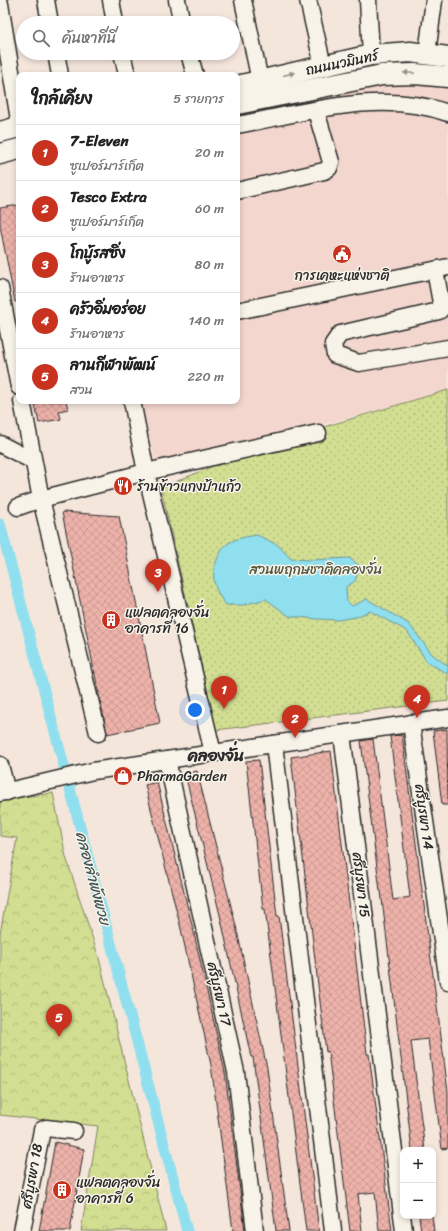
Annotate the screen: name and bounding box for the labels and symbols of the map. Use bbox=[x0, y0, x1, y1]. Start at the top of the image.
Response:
street label: ถนนนวมินทร์ bbox=[303, 42, 384, 83]
one-way arrow bbox=[403, 70, 415, 77]
one-way arrow bbox=[282, 71, 295, 77]
public building icon: การเคหะแห่งชาติ bbox=[331, 243, 353, 265]
place label: การเคหะแห่งชาติ bbox=[295, 263, 390, 288]
place label: ร้านข้าวแกงป้าแก้ว bbox=[137, 474, 241, 499]
restaurant icon: ร้านข้าวแกงป้าแก้ว bbox=[112, 475, 134, 497]
park label: สวนพฤกษชาติคลองจั่น bbox=[249, 556, 383, 582]
pin: 3 bbox=[145, 559, 171, 592]
place label: แฟลตคลองจั่น อาคารที่ 16 bbox=[124, 599, 210, 641]
building icon: แฟลตคลองจั่น อาคารที่ 16 bbox=[100, 609, 122, 631]
pin: 1 bbox=[211, 676, 237, 709]
pin: 4 bbox=[404, 685, 430, 718]
your location bbox=[185, 700, 205, 720]
pin: 2 bbox=[282, 705, 308, 738]
district label: คลองจั่น bbox=[187, 740, 244, 770]
place label: PharmaGarden bbox=[137, 764, 227, 789]
shop icon: PharmaGarden bbox=[112, 765, 134, 787]
street label: ศรีบูรพา 14 bbox=[407, 782, 441, 852]
water label: คลองลำพังพวย bbox=[68, 828, 119, 930]
street label: ศรีบูรพา 15 bbox=[344, 850, 377, 920]
street label: ศรีบูรพา 17 bbox=[199, 959, 239, 1029]
pin: 5 bbox=[46, 1004, 72, 1037]
street label: ศรีบูรพา 18 bbox=[14, 1141, 50, 1211]
place label: แฟลตคลองจั่น อาคารที่ 6 bbox=[75, 1169, 161, 1211]
building icon: แฟลตคลองจั่น อาคารที่ 6 bbox=[51, 1179, 73, 1201]

